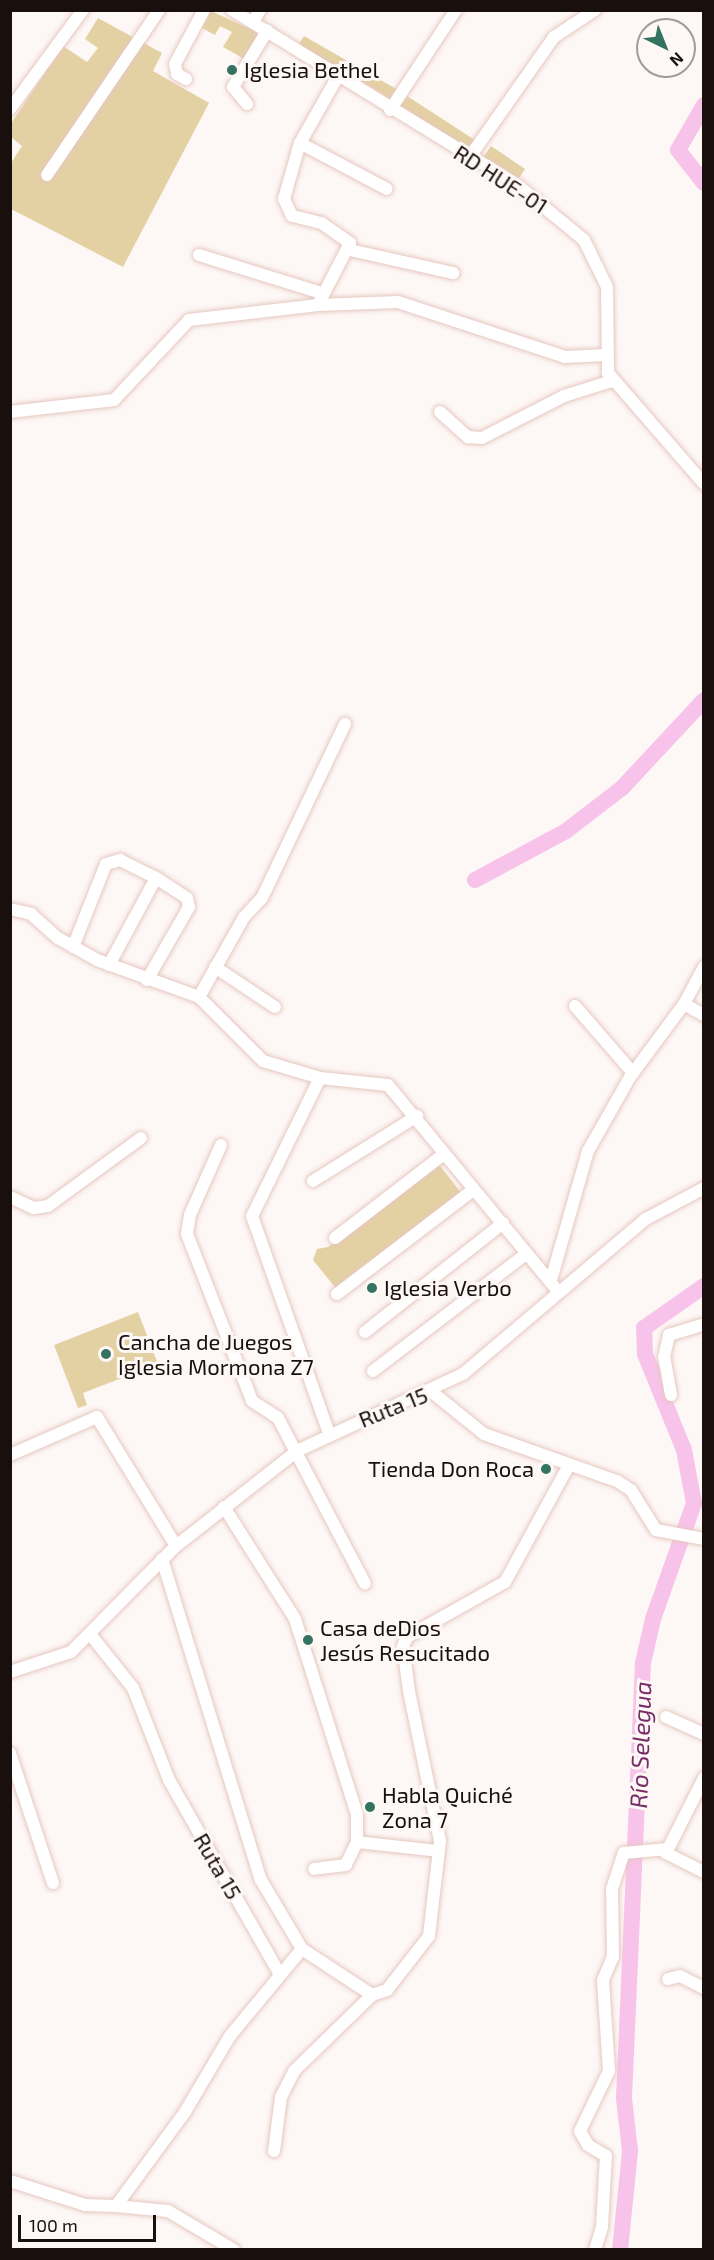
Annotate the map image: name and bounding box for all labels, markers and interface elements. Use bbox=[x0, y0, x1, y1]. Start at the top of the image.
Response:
north arrow bbox=[636, 18, 696, 78]
text: N bbox=[667, 49, 688, 71]
place label: Iglesia Bethel bbox=[244, 57, 379, 83]
marker: Iglesia Bethel bbox=[225, 63, 239, 77]
street label: RD HUE-01 bbox=[449, 139, 553, 219]
place label: Iglesia Verbo bbox=[384, 1275, 512, 1301]
marker: Iglesia Verbo bbox=[365, 1281, 379, 1295]
place label: Cancha de Juegos Iglesia Mormona Z7 bbox=[118, 1328, 314, 1380]
marker: Cancha de Juegos Iglesia Mormona Z7 bbox=[99, 1347, 113, 1361]
street label: Ruta 15 bbox=[355, 1381, 431, 1433]
place label: Tienda Don Roca bbox=[368, 1456, 534, 1482]
marker: Tienda Don Roca bbox=[539, 1462, 553, 1476]
place label: Casa deDios Jesús Resucitado bbox=[320, 1614, 490, 1666]
marker: Casa deDios Jesús Resucitado bbox=[301, 1633, 315, 1647]
water label: Río Selegua bbox=[623, 1681, 657, 1809]
place label: Habla Quiché Zona 7 bbox=[382, 1781, 513, 1832]
marker: Habla Quiché Zona 7 bbox=[363, 1800, 377, 1814]
street label: Ruta 15 bbox=[189, 1828, 247, 1904]
scale bar bbox=[21, 2203, 159, 2241]
text: 100 m bbox=[29, 2214, 78, 2236]

